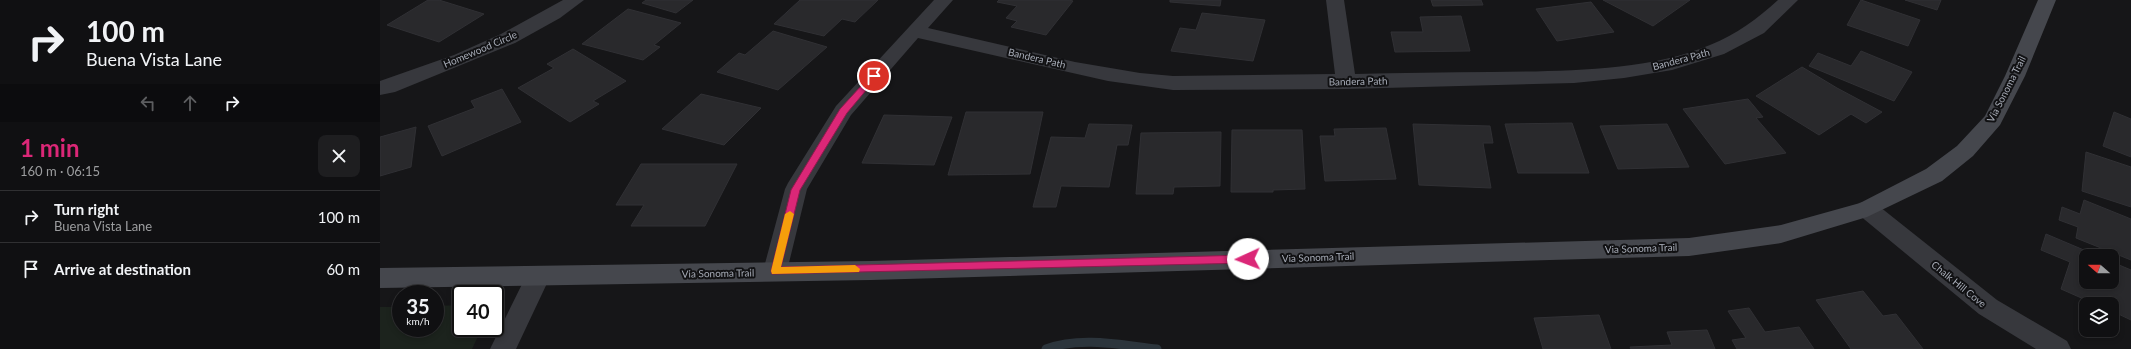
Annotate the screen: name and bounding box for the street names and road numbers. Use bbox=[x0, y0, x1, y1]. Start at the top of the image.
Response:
street label: Homewood Circle bbox=[441, 28, 519, 70]
street label: Bandera Path bbox=[1007, 46, 1067, 70]
street label: Bandera Path bbox=[1651, 46, 1711, 72]
street label: Via Sonoma Trail bbox=[1984, 54, 2028, 124]
street label: Bandera Path bbox=[1328, 74, 1388, 88]
street label: Via Sonoma Trail bbox=[1605, 241, 1677, 255]
street label: Via Sonoma Trail bbox=[1282, 250, 1354, 264]
street label: Chalk Hill Cove bbox=[1929, 258, 1989, 310]
street label: Via Sonoma Trail bbox=[682, 266, 754, 280]

